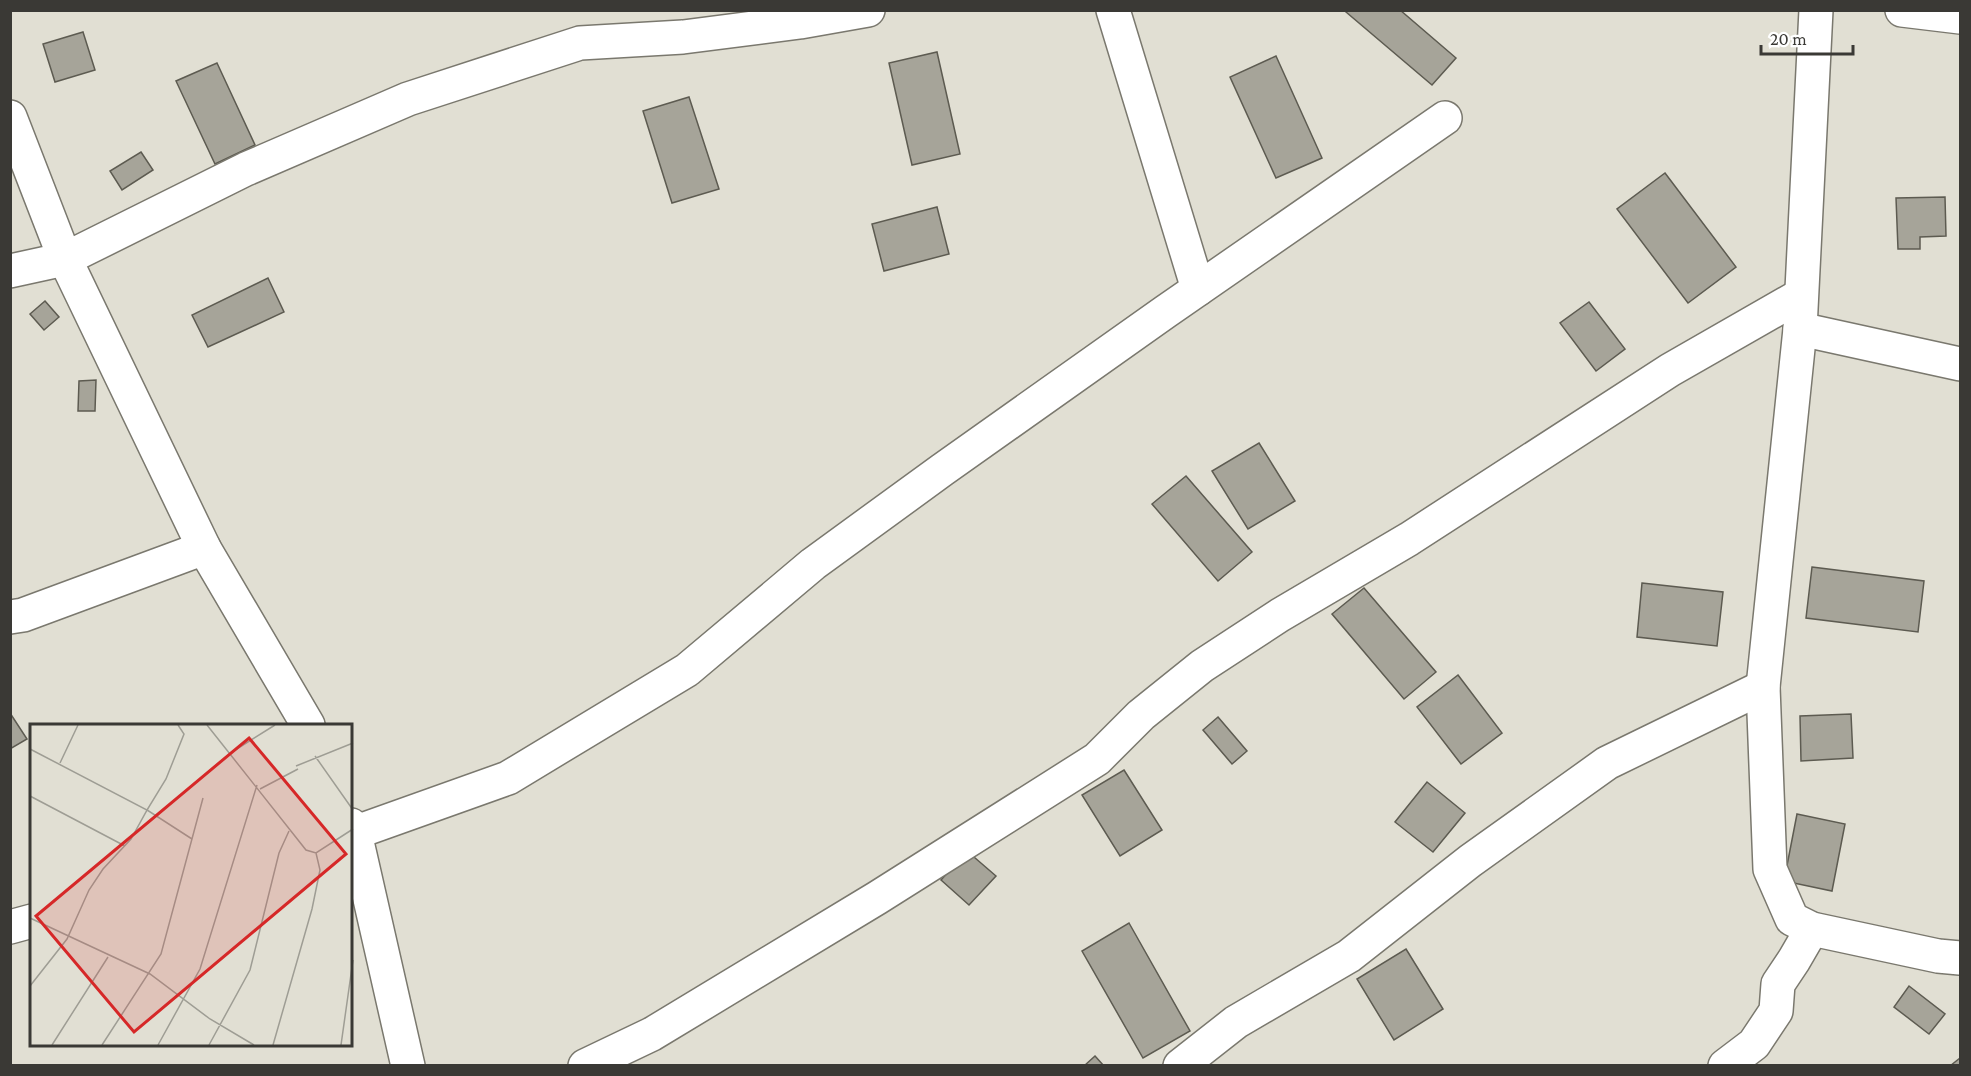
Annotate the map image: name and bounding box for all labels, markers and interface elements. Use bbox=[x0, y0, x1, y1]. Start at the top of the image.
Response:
scale bar bbox=[1761, 18, 1852, 56]
text: 20 m bbox=[1770, 29, 1807, 49]
inset map bbox=[30, 724, 352, 1046]

